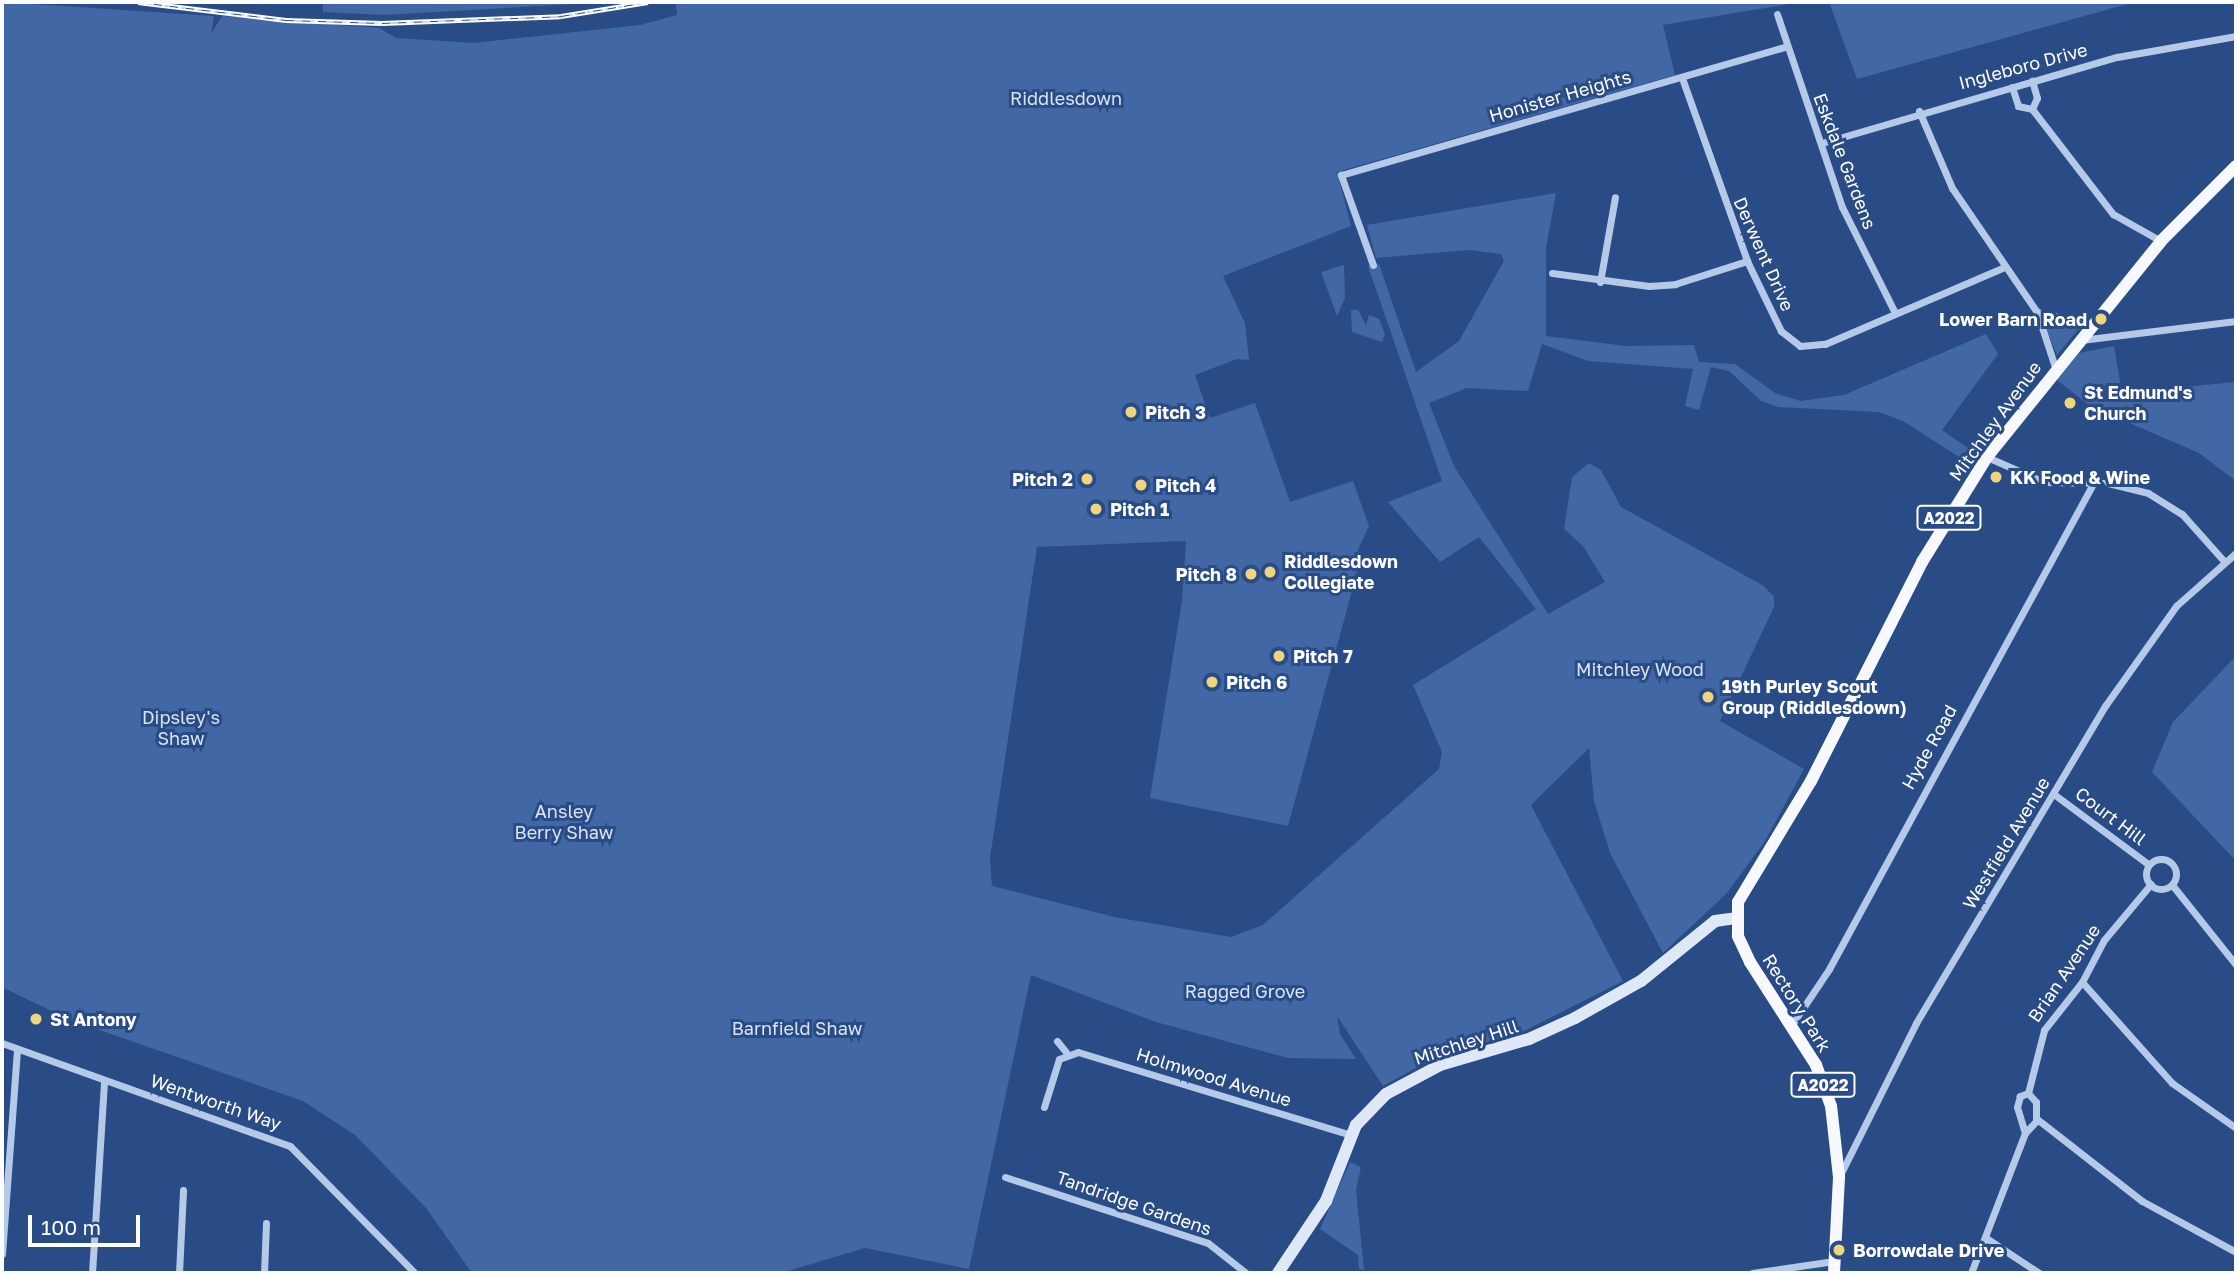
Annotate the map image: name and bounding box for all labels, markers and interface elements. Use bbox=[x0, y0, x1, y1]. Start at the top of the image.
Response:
street label: Ingleboro Drive bbox=[1956, 38, 2090, 94]
street label: Honister Heights bbox=[1487, 65, 1633, 127]
park label: Riddlesdown bbox=[1010, 87, 1122, 109]
street label: Eskdale Gardens bbox=[1809, 90, 1881, 232]
street label: Derwent Drive bbox=[1729, 194, 1799, 314]
place label: Lower Barn Road bbox=[1939, 308, 2087, 330]
marker: Lower Barn Road bbox=[2093, 311, 2109, 327]
street label: Mitchley Avenue bbox=[1944, 357, 2046, 485]
place label: St Edmund's Church bbox=[2084, 382, 2193, 424]
marker: St Edmund's Church bbox=[2062, 395, 2078, 411]
place label: Pitch 3 bbox=[1145, 401, 1206, 423]
marker: Pitch 3 bbox=[1123, 404, 1139, 420]
place label: KK Food & Wine bbox=[2010, 466, 2150, 488]
place label: Pitch 2 bbox=[1012, 468, 1073, 490]
marker: KK Food & Wine bbox=[1988, 469, 2004, 485]
marker: Pitch 2 bbox=[1079, 471, 1095, 487]
place label: Pitch 4 bbox=[1155, 474, 1216, 496]
marker: Pitch 4 bbox=[1133, 477, 1149, 493]
place label: Pitch 1 bbox=[1110, 498, 1169, 520]
marker: Pitch 1 bbox=[1088, 501, 1104, 517]
road number: A2022 bbox=[1916, 505, 1982, 530]
place label: Riddlesdown Collegiate bbox=[1284, 551, 1398, 594]
place label: Pitch 8 bbox=[1176, 563, 1237, 585]
marker: Riddlesdown Collegiate bbox=[1262, 564, 1278, 580]
marker: Pitch 8 bbox=[1243, 566, 1259, 582]
place label: Pitch 7 bbox=[1293, 645, 1353, 667]
marker: Pitch 7 bbox=[1271, 648, 1287, 664]
park label: Mitchley Wood bbox=[1576, 658, 1704, 680]
place label: Pitch 6 bbox=[1226, 671, 1287, 693]
marker: Pitch 6 bbox=[1204, 674, 1220, 690]
place label: 19th Purley Scout Group (Riddlesdown) bbox=[1722, 676, 1907, 718]
marker: 19th Purley Scout Group (Riddlesdown) bbox=[1700, 689, 1716, 705]
street label: Hyde Road bbox=[1897, 701, 1961, 793]
park label: Dipsley's Shaw bbox=[142, 707, 220, 750]
street label: Westfield Avenue bbox=[1958, 773, 2054, 913]
street label: Court Hill bbox=[2071, 782, 2151, 850]
park label: Ansley Berry Shaw bbox=[515, 801, 613, 844]
street label: Brian Avenue bbox=[2023, 920, 2105, 1026]
street label: Rectory Park bbox=[1758, 950, 1836, 1056]
park label: Ragged Grove bbox=[1185, 980, 1305, 1002]
place label: St Antony bbox=[50, 1008, 137, 1030]
marker: St Antony bbox=[28, 1011, 44, 1027]
street label: Mitchley Hill bbox=[1411, 1015, 1521, 1069]
park label: Barnfield Shaw bbox=[732, 1017, 862, 1039]
street label: Holmwood Avenue bbox=[1134, 1043, 1294, 1111]
street label: Wentworth Way bbox=[148, 1069, 284, 1135]
road number: A2022 bbox=[1790, 1072, 1856, 1098]
street label: Tandridge Gardens bbox=[1054, 1166, 1214, 1240]
scale bar bbox=[32, 1202, 144, 1246]
text: 100 m bbox=[41, 1214, 101, 1240]
place label: Borrowdale Drive bbox=[1853, 1239, 2004, 1261]
marker: Borrowdale Drive bbox=[1831, 1242, 1847, 1258]

